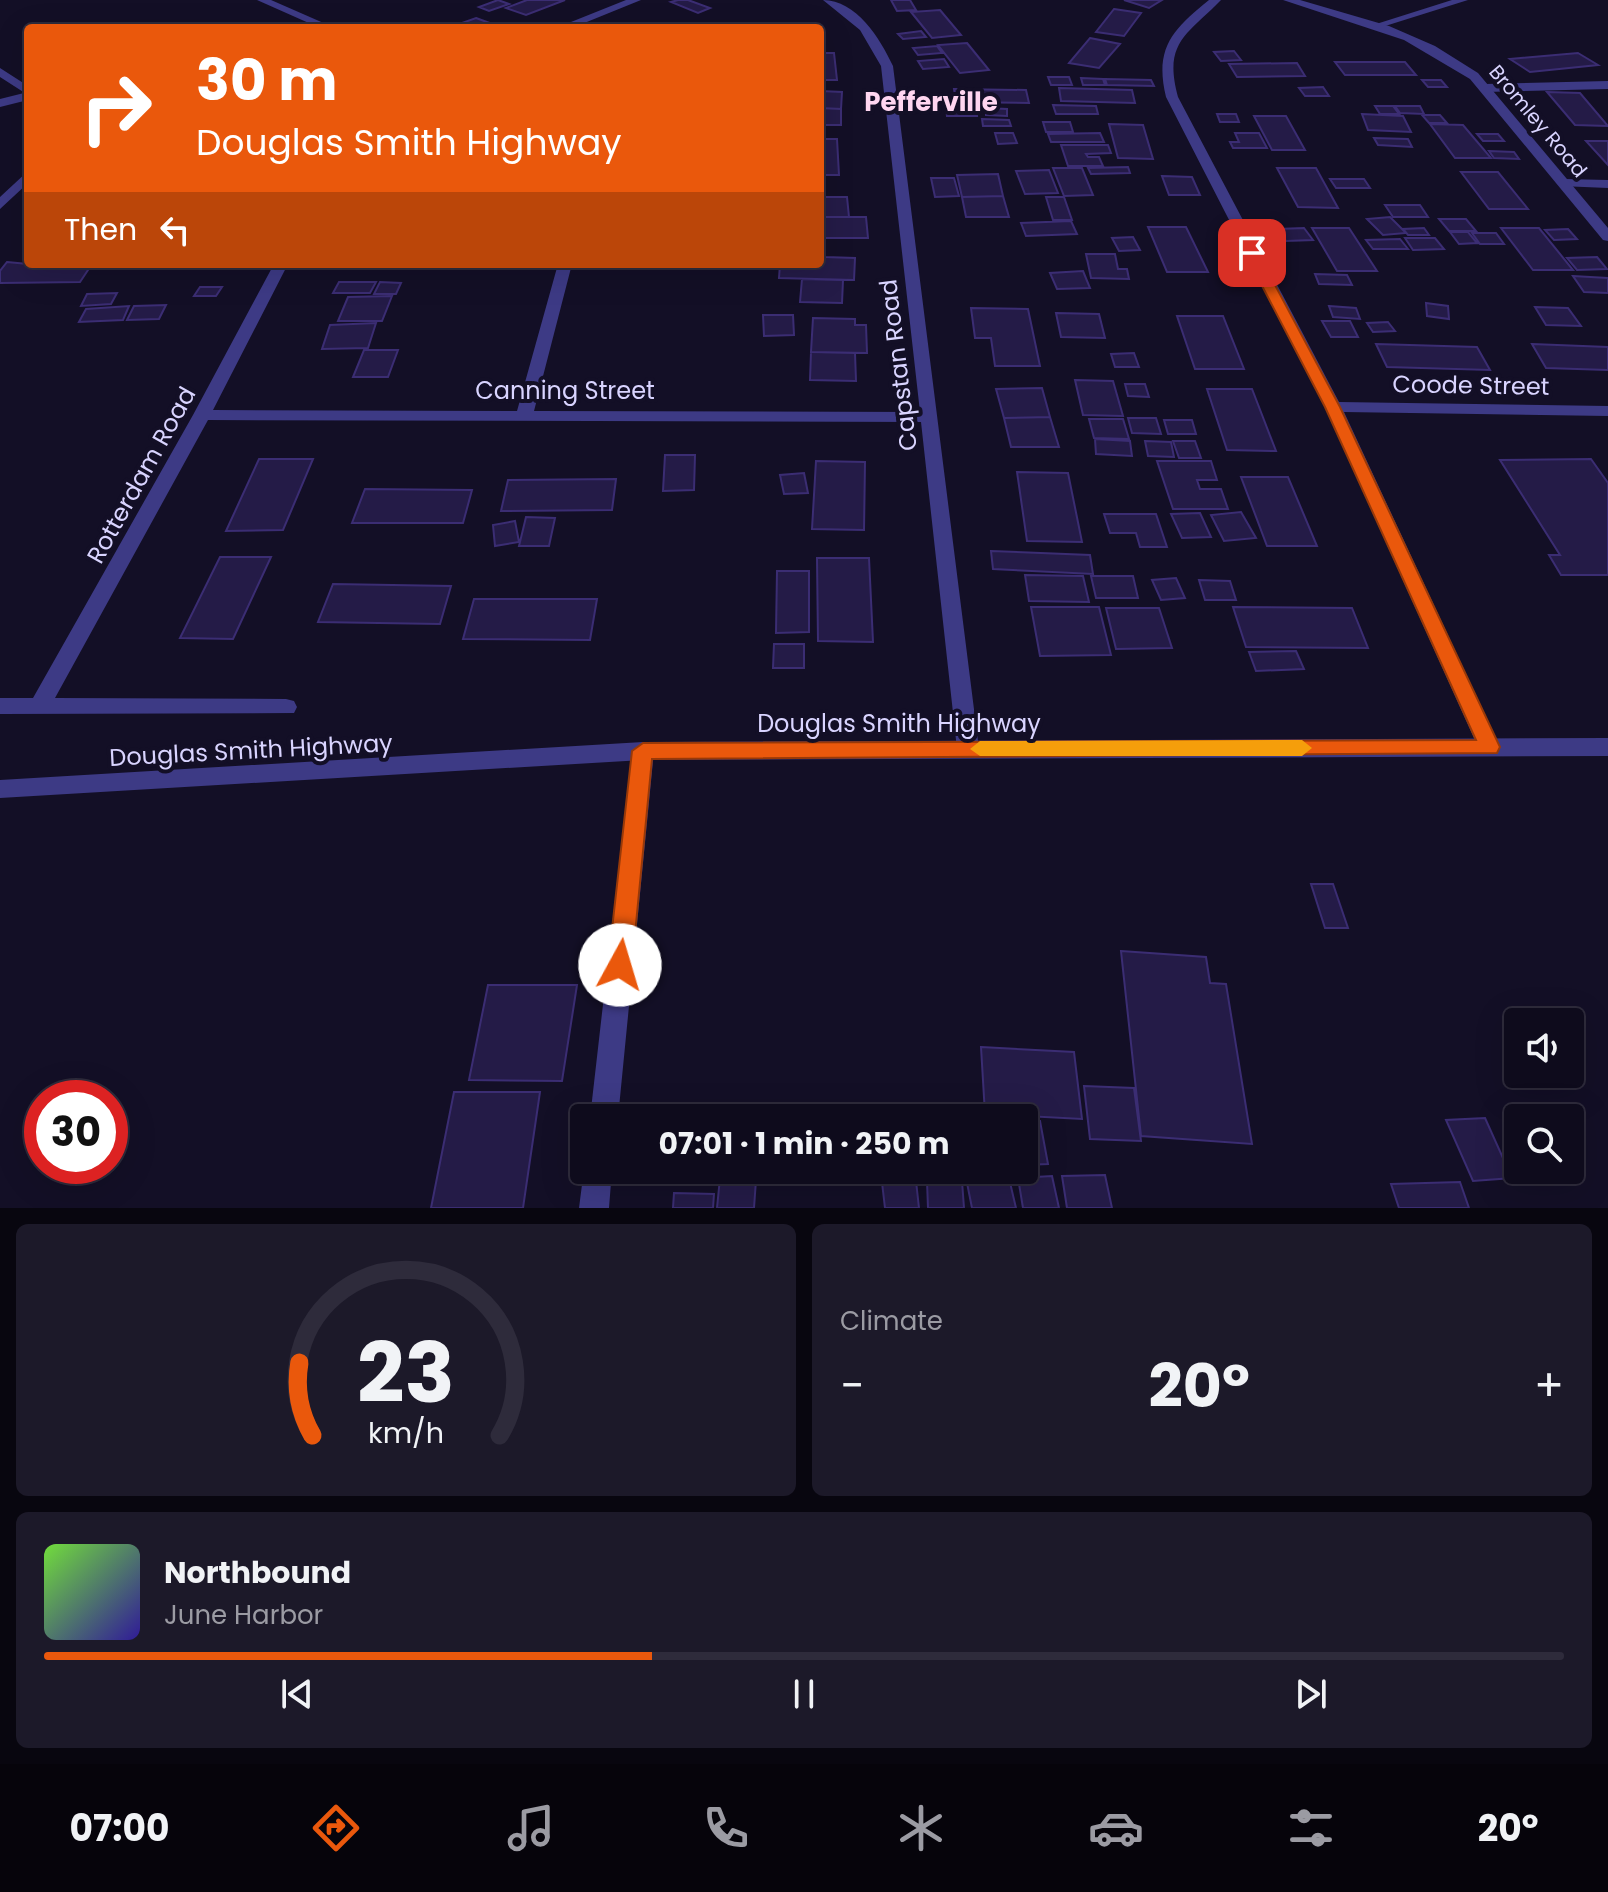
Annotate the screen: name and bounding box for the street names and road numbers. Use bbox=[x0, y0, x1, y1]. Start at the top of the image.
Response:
street label: Bromley Road bbox=[1483, 59, 1593, 183]
street label: Capstan Road bbox=[871, 277, 925, 453]
street label: Coode Street bbox=[1392, 367, 1550, 403]
street label: Canning Street bbox=[475, 374, 655, 407]
street label: Rotterdam Road bbox=[79, 381, 203, 569]
street label: Douglas Smith Highway bbox=[757, 707, 1041, 740]
street label: Douglas Smith Highway bbox=[108, 726, 394, 774]

